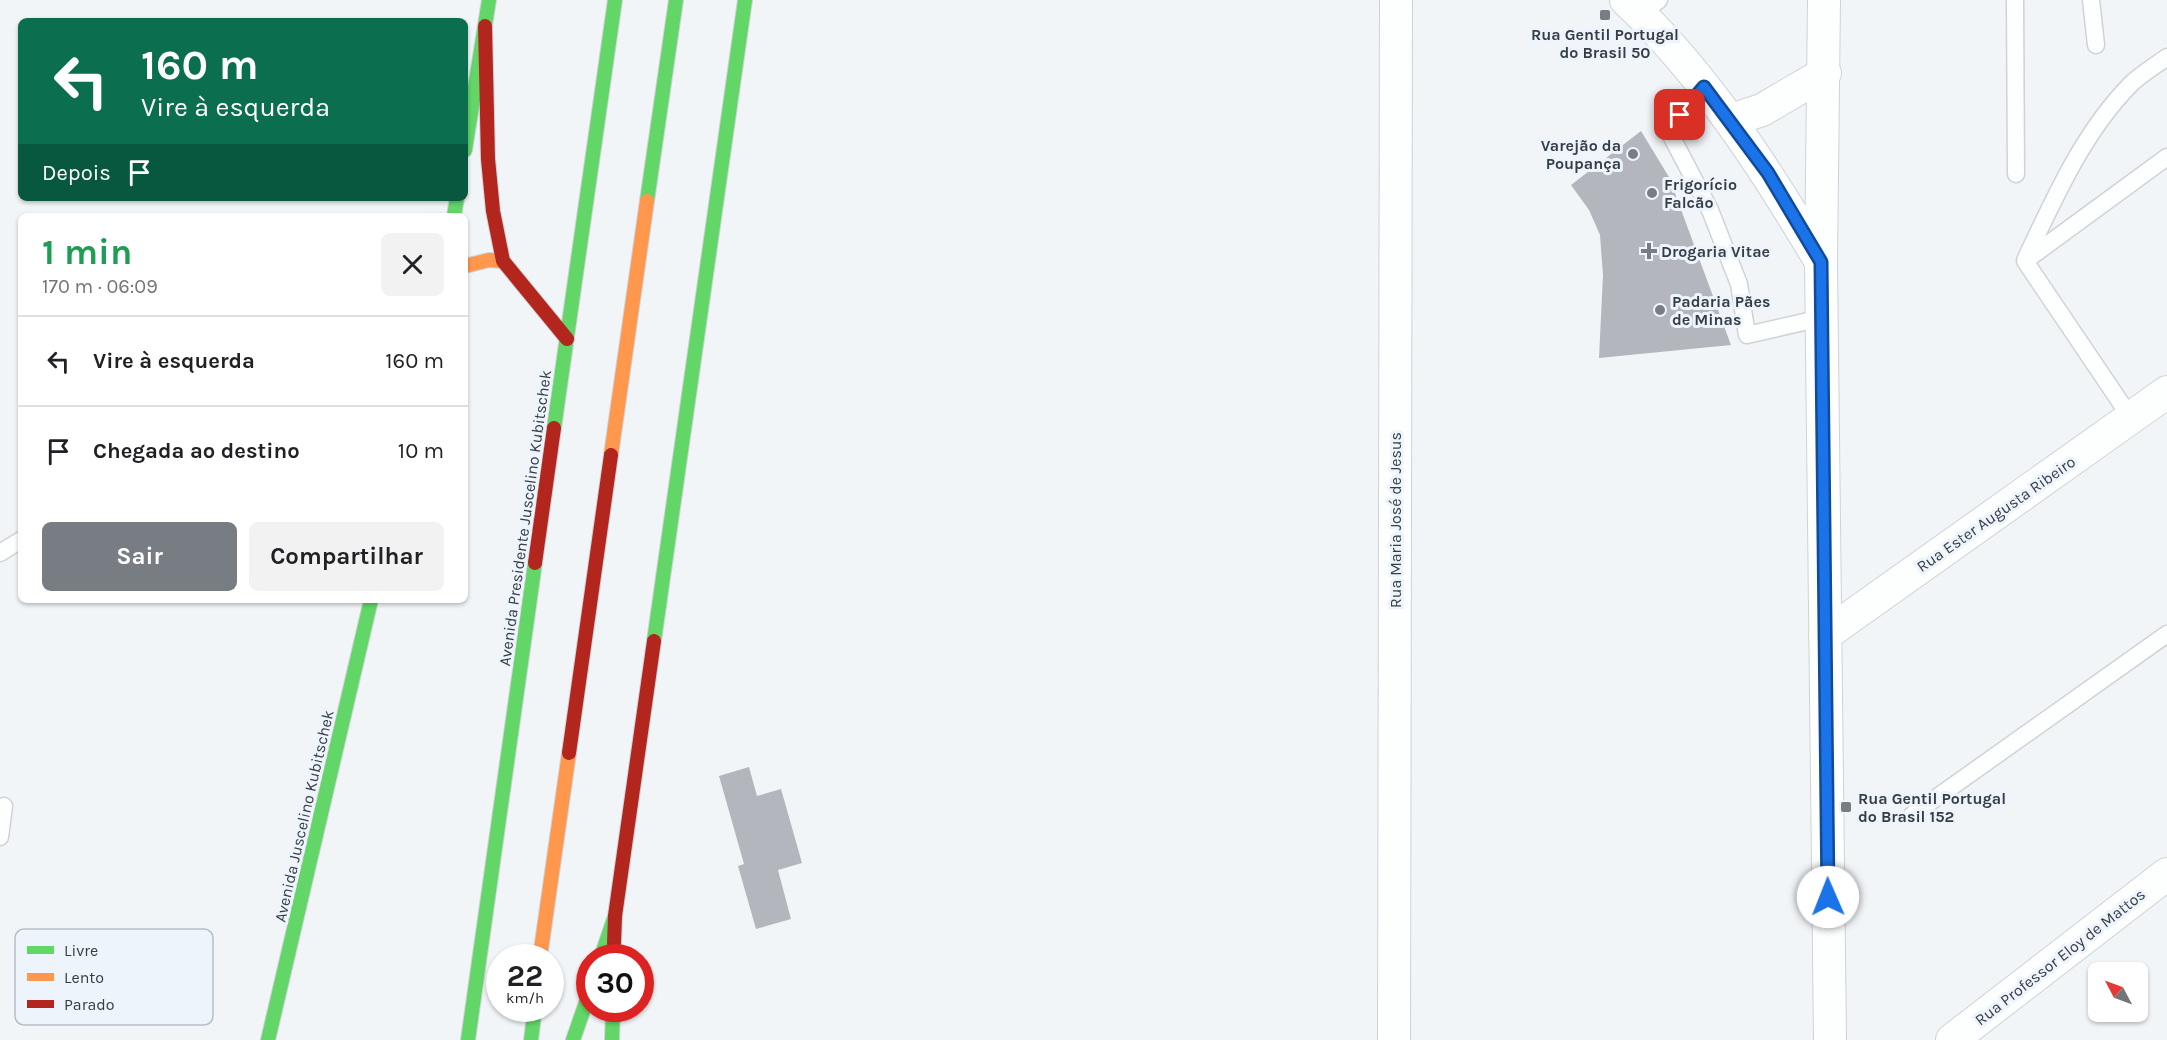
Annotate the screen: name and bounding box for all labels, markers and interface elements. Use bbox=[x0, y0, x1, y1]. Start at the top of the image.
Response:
marker: Rua Gentil Portugal do Brasil 50 bbox=[1598, 8, 1612, 22]
place label: Rua Gentil Portugal do Brasil 50 bbox=[1531, 25, 1679, 62]
text: 160 m bbox=[141, 40, 259, 90]
icon: left bbox=[42, 42, 120, 120]
pin bbox=[1654, 89, 1705, 140]
text: Vire à esquerda bbox=[141, 91, 330, 123]
icon: arrive bbox=[1663, 98, 1696, 131]
place label: Varejão da Poupança bbox=[1541, 136, 1621, 173]
marker: Varejão da Poupança bbox=[1626, 147, 1640, 161]
icon: arrive bbox=[123, 156, 156, 189]
text: Depois bbox=[42, 160, 111, 186]
place label: Frigorício Falcão bbox=[1664, 175, 1737, 212]
marker: Frigorício Falcão bbox=[1645, 186, 1659, 200]
text: 1 min bbox=[42, 231, 132, 273]
button: close bbox=[381, 233, 444, 296]
place label: Drogaria Vitae bbox=[1661, 242, 1770, 261]
marker: Drogaria Vitae bbox=[1642, 244, 1656, 258]
text: 170 m · 06:09 bbox=[42, 275, 158, 298]
place label: Padaria Pães de Minas bbox=[1672, 292, 1770, 329]
marker: Padaria Pães de Minas bbox=[1653, 303, 1667, 317]
icon: left bbox=[42, 345, 75, 378]
text: Vire à esquerda bbox=[93, 348, 255, 374]
text: 160 m bbox=[385, 348, 444, 374]
street label: Avenida Presidente Juscelino Kubitschek bbox=[495, 369, 555, 667]
street label: Rua Maria José de Jesus bbox=[1386, 432, 1405, 608]
icon: arrive bbox=[42, 435, 75, 468]
text: Chegada ao destino bbox=[93, 438, 300, 464]
text: 10 m bbox=[398, 438, 444, 464]
street label: Rua Ester Augusta Ribeiro bbox=[1913, 452, 2079, 576]
button: Sair bbox=[42, 522, 237, 591]
button: Compartilhar bbox=[249, 522, 444, 591]
street label: Avenida Juscelino Kubitschek bbox=[270, 708, 338, 924]
place label: Rua Gentil Portugal do Brasil 152 bbox=[1858, 789, 2006, 826]
marker: Rua Gentil Portugal do Brasil 152 bbox=[1839, 800, 1853, 814]
position arrow bbox=[1796, 865, 1860, 929]
street label: Rua Professor Eloy de Mattos bbox=[1971, 885, 2149, 1029]
legend bbox=[15, 929, 213, 1025]
text: Livre bbox=[64, 941, 98, 960]
speed limit sign: 30 bbox=[576, 944, 654, 1022]
text: 22 bbox=[507, 958, 543, 994]
north arrow bbox=[2088, 962, 2148, 1022]
map controls bbox=[2088, 962, 2148, 1022]
text: Lento bbox=[64, 968, 104, 987]
text: km/h bbox=[506, 989, 544, 1007]
text: Parado bbox=[64, 995, 114, 1014]

